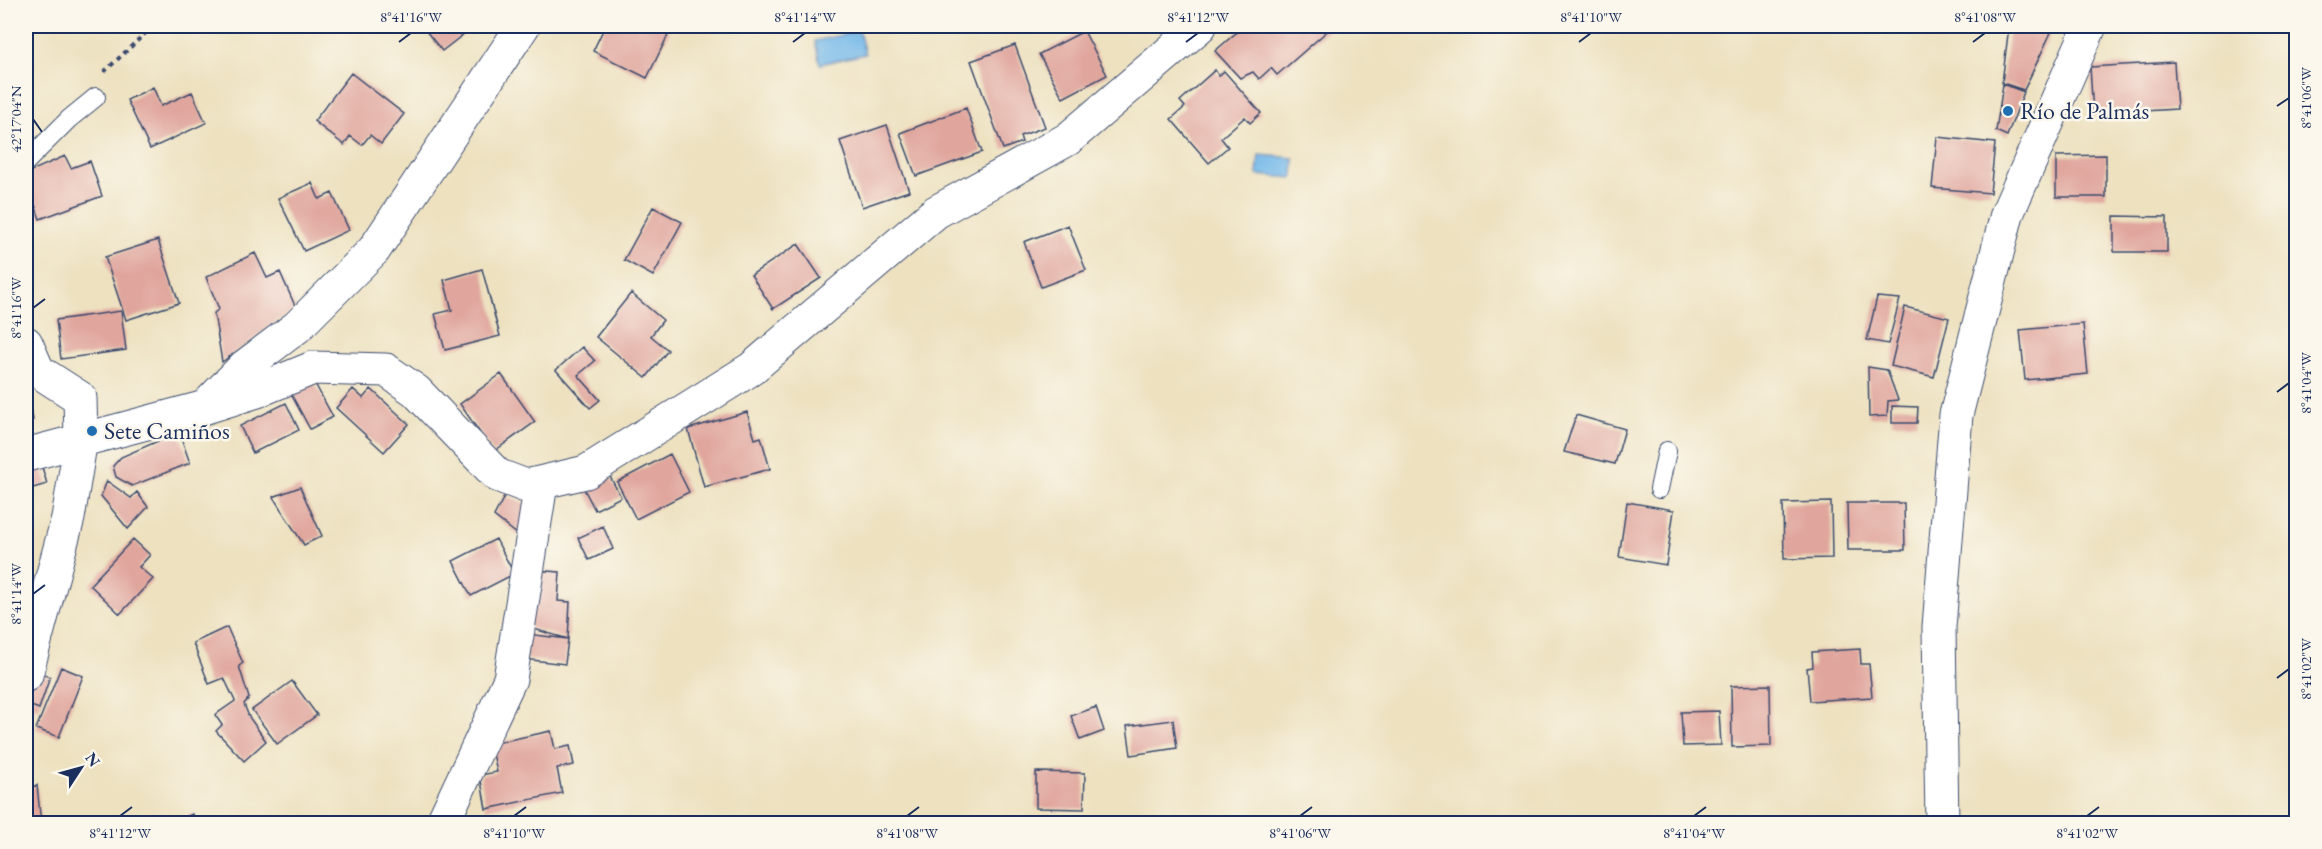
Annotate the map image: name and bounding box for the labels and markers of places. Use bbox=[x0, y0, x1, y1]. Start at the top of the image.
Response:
place label: Río de Palmás bbox=[2020, 95, 2149, 126]
marker: Río de Palmás bbox=[2001, 104, 2015, 118]
place label: Sete Camiños bbox=[104, 415, 230, 446]
marker: Sete Camiños bbox=[85, 424, 99, 438]

